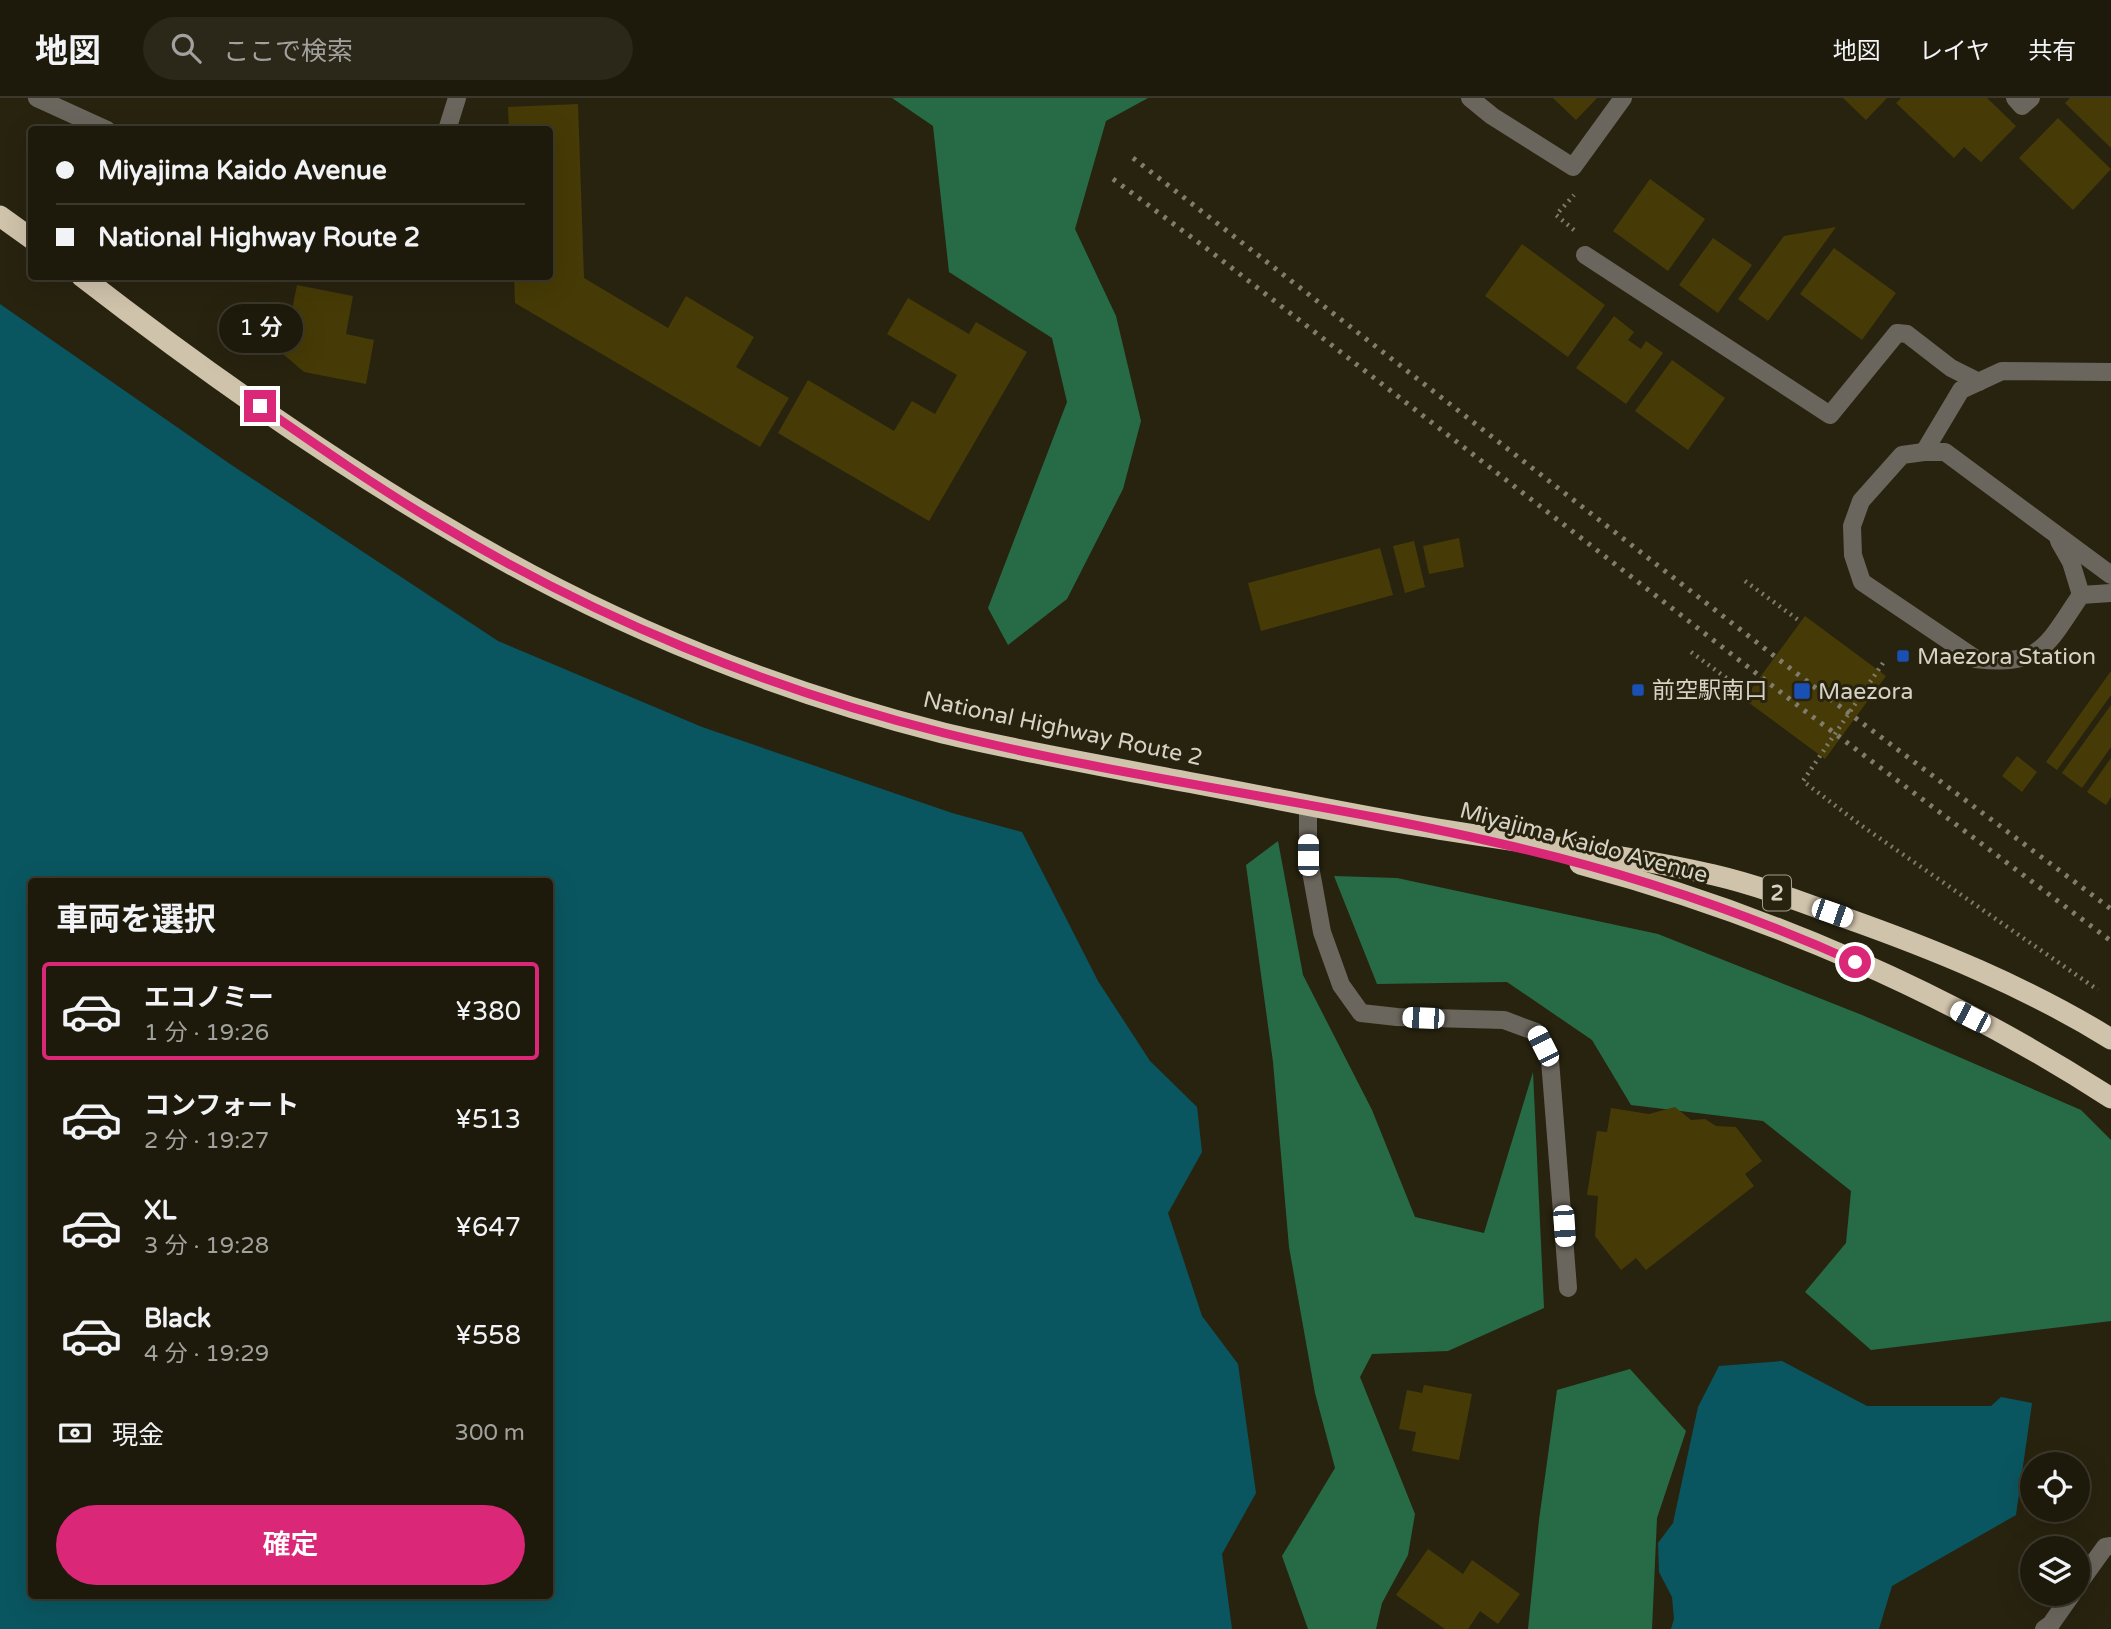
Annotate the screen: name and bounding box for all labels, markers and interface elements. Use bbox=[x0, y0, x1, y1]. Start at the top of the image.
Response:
search box bbox=[143, 17, 633, 80]
icon: search bbox=[167, 29, 205, 67]
text: 地図 bbox=[35, 32, 101, 71]
text: ここで検索 bbox=[223, 36, 353, 67]
text: 地図 bbox=[1833, 37, 1881, 66]
text: レイヤ bbox=[1919, 37, 1990, 66]
text: 共有 bbox=[2028, 37, 2076, 66]
text: Miyajima Kaido Avenue bbox=[98, 155, 387, 186]
text: National Highway Route 2 bbox=[98, 222, 420, 253]
callout: 1 分 bbox=[218, 304, 302, 354]
text: 1 分 bbox=[239, 314, 283, 342]
route end bbox=[244, 390, 276, 422]
place label: Maezora Station bbox=[1917, 643, 2096, 671]
marker: Maezora Station bbox=[1895, 648, 1911, 664]
place label: 前空駅南口 bbox=[1652, 677, 1767, 705]
place label: Maezora bbox=[1818, 678, 1913, 706]
marker: Maezora bbox=[1792, 681, 1812, 701]
marker: 前空駅南口 bbox=[1630, 682, 1646, 698]
street label: National Highway Route 2 bbox=[920, 686, 1205, 772]
street label: Miyajima Kaido Avenue bbox=[1457, 796, 1711, 890]
car bbox=[1298, 834, 1319, 876]
road number: 2 bbox=[1763, 876, 1791, 910]
car bbox=[1809, 896, 1856, 930]
text: 車両を選択 bbox=[56, 901, 216, 939]
route start bbox=[1839, 946, 1871, 978]
icon: car bbox=[60, 980, 123, 1043]
text: エコノミー bbox=[144, 982, 274, 1013]
text: ¥380 bbox=[455, 996, 521, 1027]
car bbox=[1947, 998, 1994, 1036]
car bbox=[1402, 1007, 1445, 1029]
text: 1 分 · 19:26 bbox=[144, 1019, 269, 1047]
car bbox=[1525, 1023, 1562, 1069]
icon: car bbox=[60, 1088, 123, 1151]
text: コンフォート bbox=[144, 1090, 299, 1121]
text: ¥513 bbox=[455, 1104, 521, 1135]
text: 2 分 · 19:27 bbox=[144, 1127, 269, 1155]
text: XL bbox=[144, 1195, 176, 1226]
icon: car bbox=[60, 1196, 123, 1259]
car bbox=[1553, 1204, 1576, 1248]
text: ¥647 bbox=[455, 1212, 521, 1243]
text: 3 分 · 19:28 bbox=[144, 1232, 269, 1260]
text: Black bbox=[144, 1303, 211, 1334]
icon: car bbox=[60, 1304, 123, 1367]
text: ¥558 bbox=[455, 1320, 521, 1351]
text: 4 分 · 19:29 bbox=[144, 1340, 269, 1368]
icon: cash bbox=[56, 1414, 94, 1452]
text: 300 m bbox=[455, 1419, 525, 1447]
text: 現金 bbox=[112, 1420, 164, 1451]
map controls bbox=[2020, 1452, 2090, 1606]
button: locate bbox=[2020, 1452, 2090, 1522]
button: 確定 bbox=[56, 1505, 525, 1585]
button: layers bbox=[2020, 1536, 2090, 1606]

